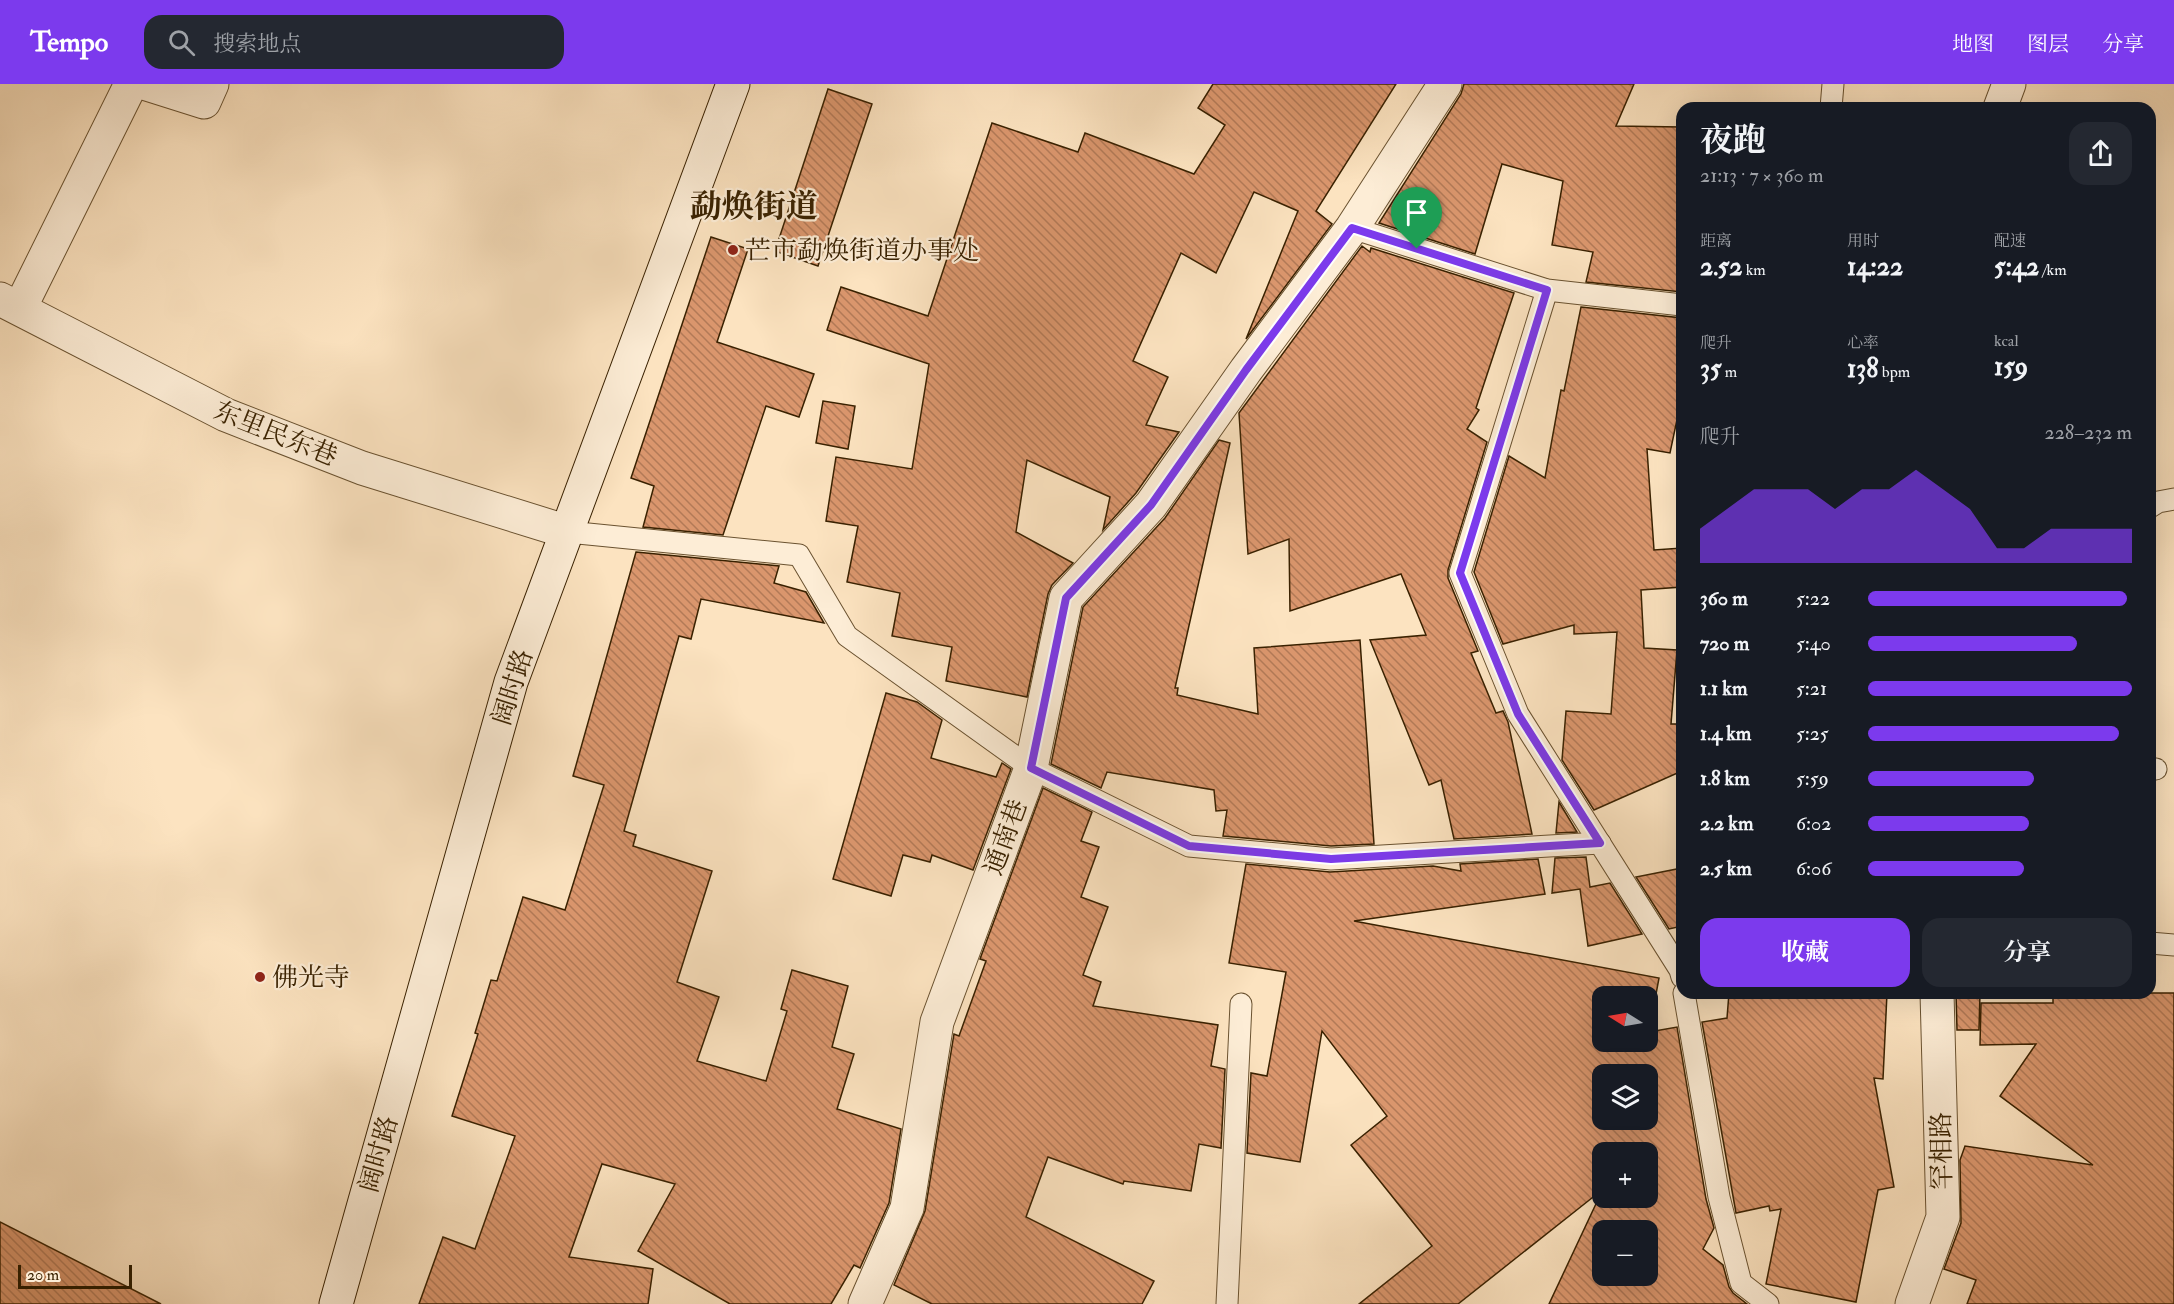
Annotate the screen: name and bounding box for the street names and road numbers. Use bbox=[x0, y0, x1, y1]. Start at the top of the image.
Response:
street label: 东里民东巷 bbox=[209, 395, 342, 473]
street label: 阔时路 bbox=[486, 645, 540, 729]
street label: 通南巷 bbox=[978, 795, 1034, 879]
street label: 阔时路 bbox=[353, 1112, 405, 1196]
street label: 罕相路 bbox=[1925, 1112, 1959, 1190]

